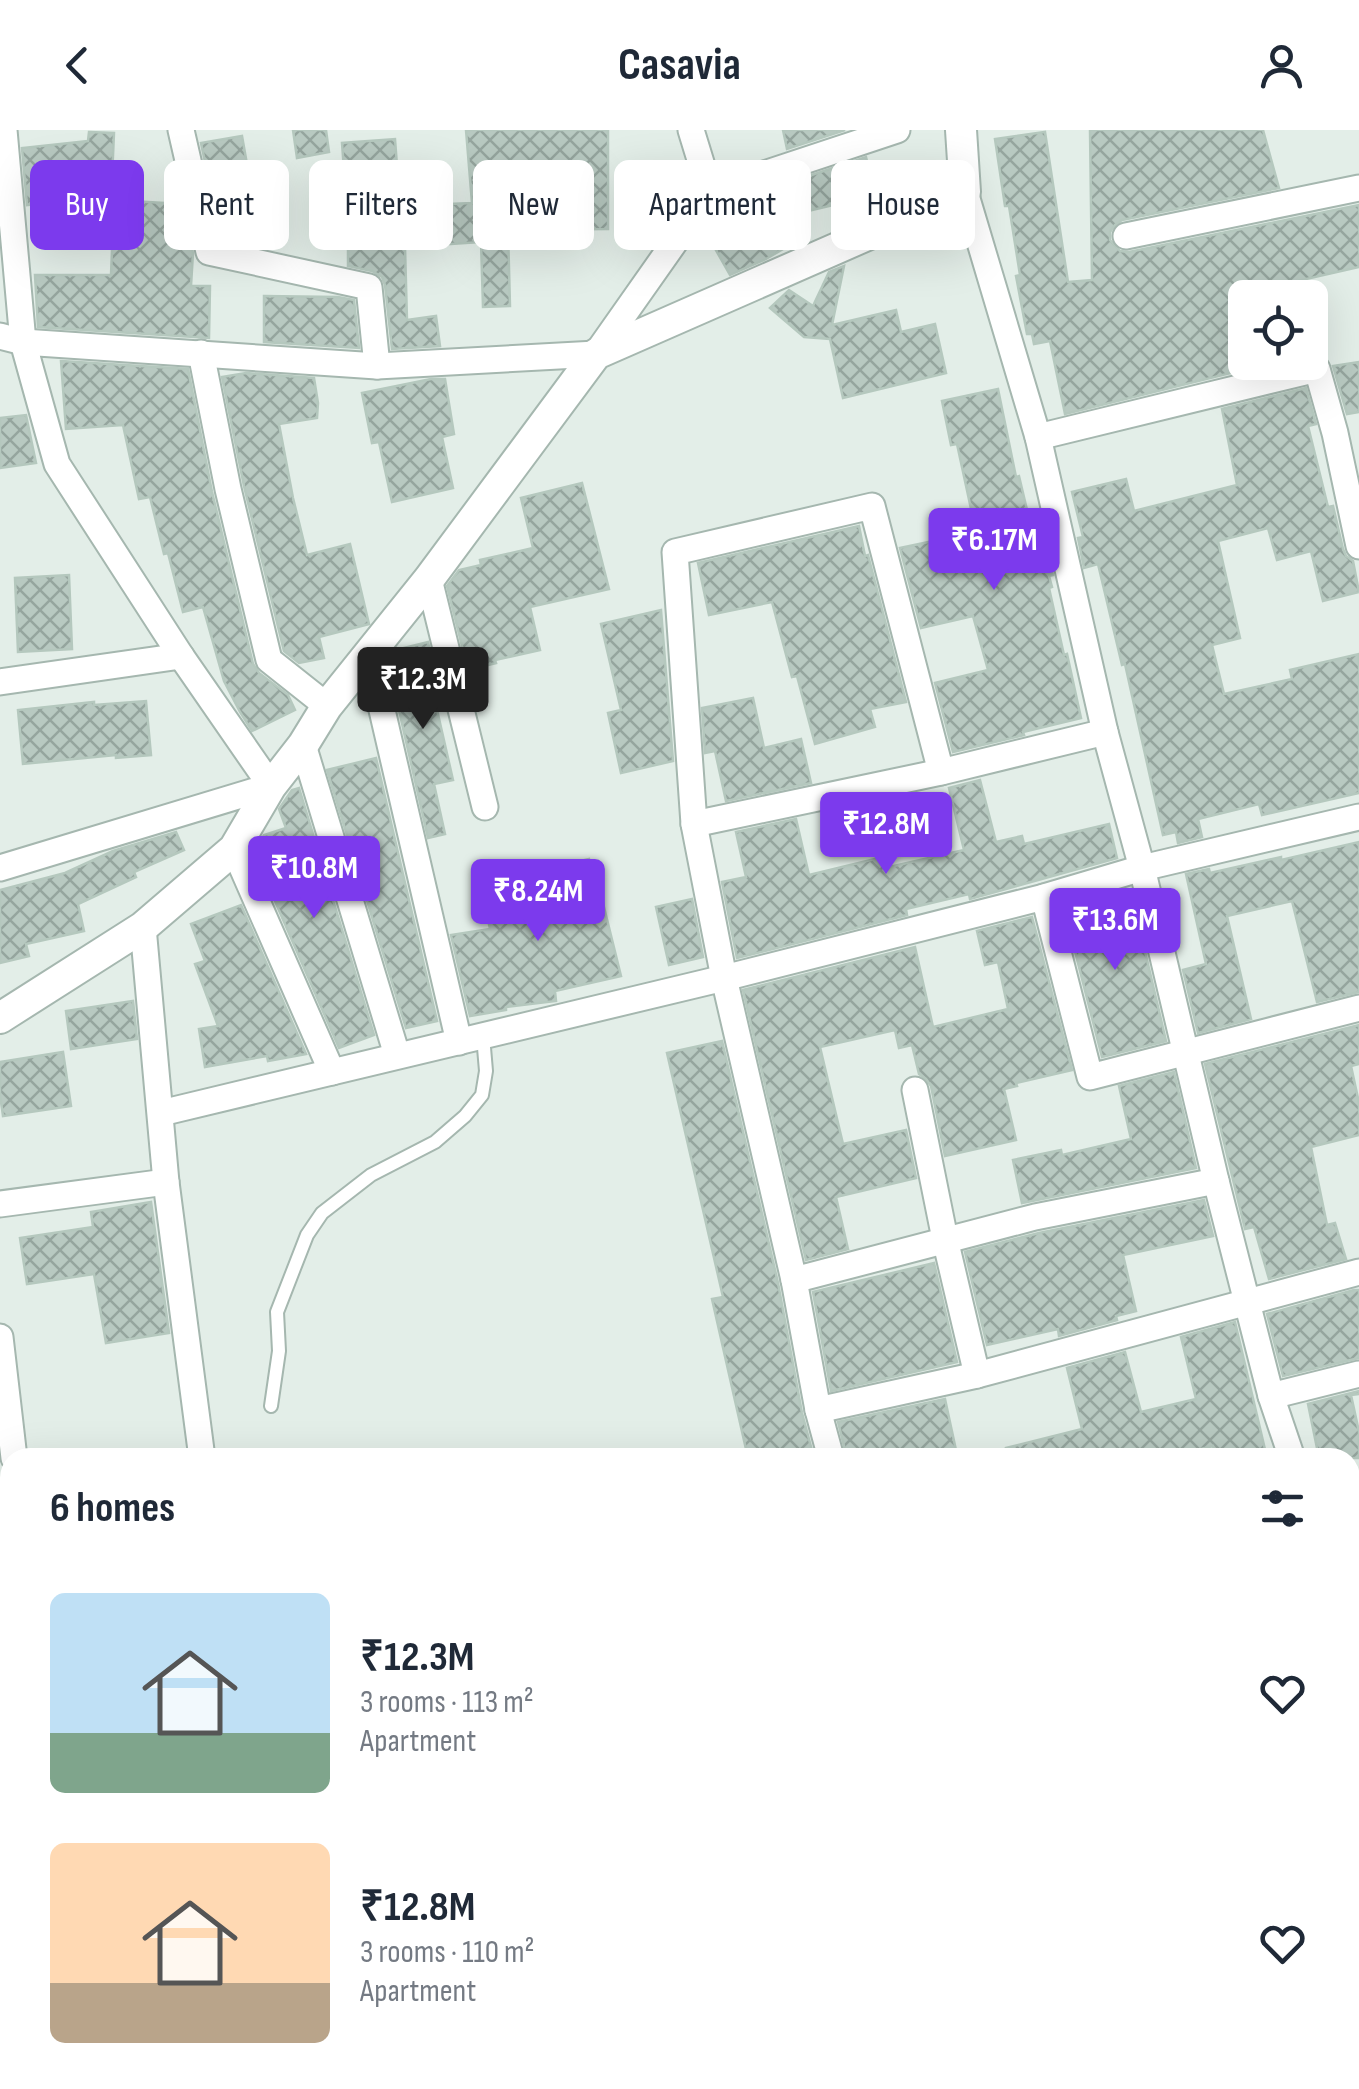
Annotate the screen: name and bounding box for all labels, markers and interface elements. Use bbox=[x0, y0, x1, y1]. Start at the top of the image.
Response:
icon: back bbox=[50, 38, 105, 93]
text: Casavia bbox=[618, 38, 741, 93]
icon: person bbox=[1254, 38, 1309, 93]
chip: Buy bbox=[30, 160, 144, 250]
chip: Rent bbox=[164, 160, 289, 250]
chip: Filters bbox=[309, 160, 453, 250]
chip: New bbox=[473, 160, 594, 250]
chip: Apartment bbox=[614, 160, 811, 250]
chip: House bbox=[831, 160, 975, 250]
map controls bbox=[1228, 280, 1328, 380]
button: locate bbox=[1228, 280, 1328, 380]
pin: ₹6.17M bbox=[913, 508, 1075, 593]
text: ₹6.17M bbox=[951, 521, 1037, 560]
pin: ₹12.3M bbox=[342, 647, 504, 732]
text: ₹12.3M bbox=[379, 660, 467, 699]
pin: ₹12.8M bbox=[805, 792, 967, 877]
text: ₹12.8M bbox=[842, 805, 930, 844]
pin: ₹10.8M bbox=[233, 836, 395, 921]
text: ₹10.8M bbox=[270, 849, 358, 888]
pin: ₹8.24M bbox=[457, 859, 619, 944]
text: ₹8.24M bbox=[493, 872, 583, 911]
pin: ₹13.6M bbox=[1034, 888, 1196, 973]
text: ₹13.6M bbox=[1071, 901, 1159, 940]
icon: filters bbox=[1255, 1481, 1310, 1536]
text: 6 homes bbox=[50, 1483, 175, 1534]
text: ₹12.3M bbox=[360, 1632, 474, 1683]
icon: home bbox=[130, 1633, 250, 1753]
icon: heart bbox=[1255, 1666, 1310, 1721]
text: 3 rooms · 113 m² bbox=[360, 1683, 534, 1722]
text: Apartment bbox=[360, 1722, 476, 1761]
text: ₹12.8M bbox=[360, 1882, 475, 1933]
icon: home bbox=[130, 1883, 250, 2003]
icon: heart bbox=[1255, 1916, 1310, 1971]
text: 3 rooms · 110 m² bbox=[360, 1933, 535, 1972]
text: Apartment bbox=[360, 1972, 476, 2011]

